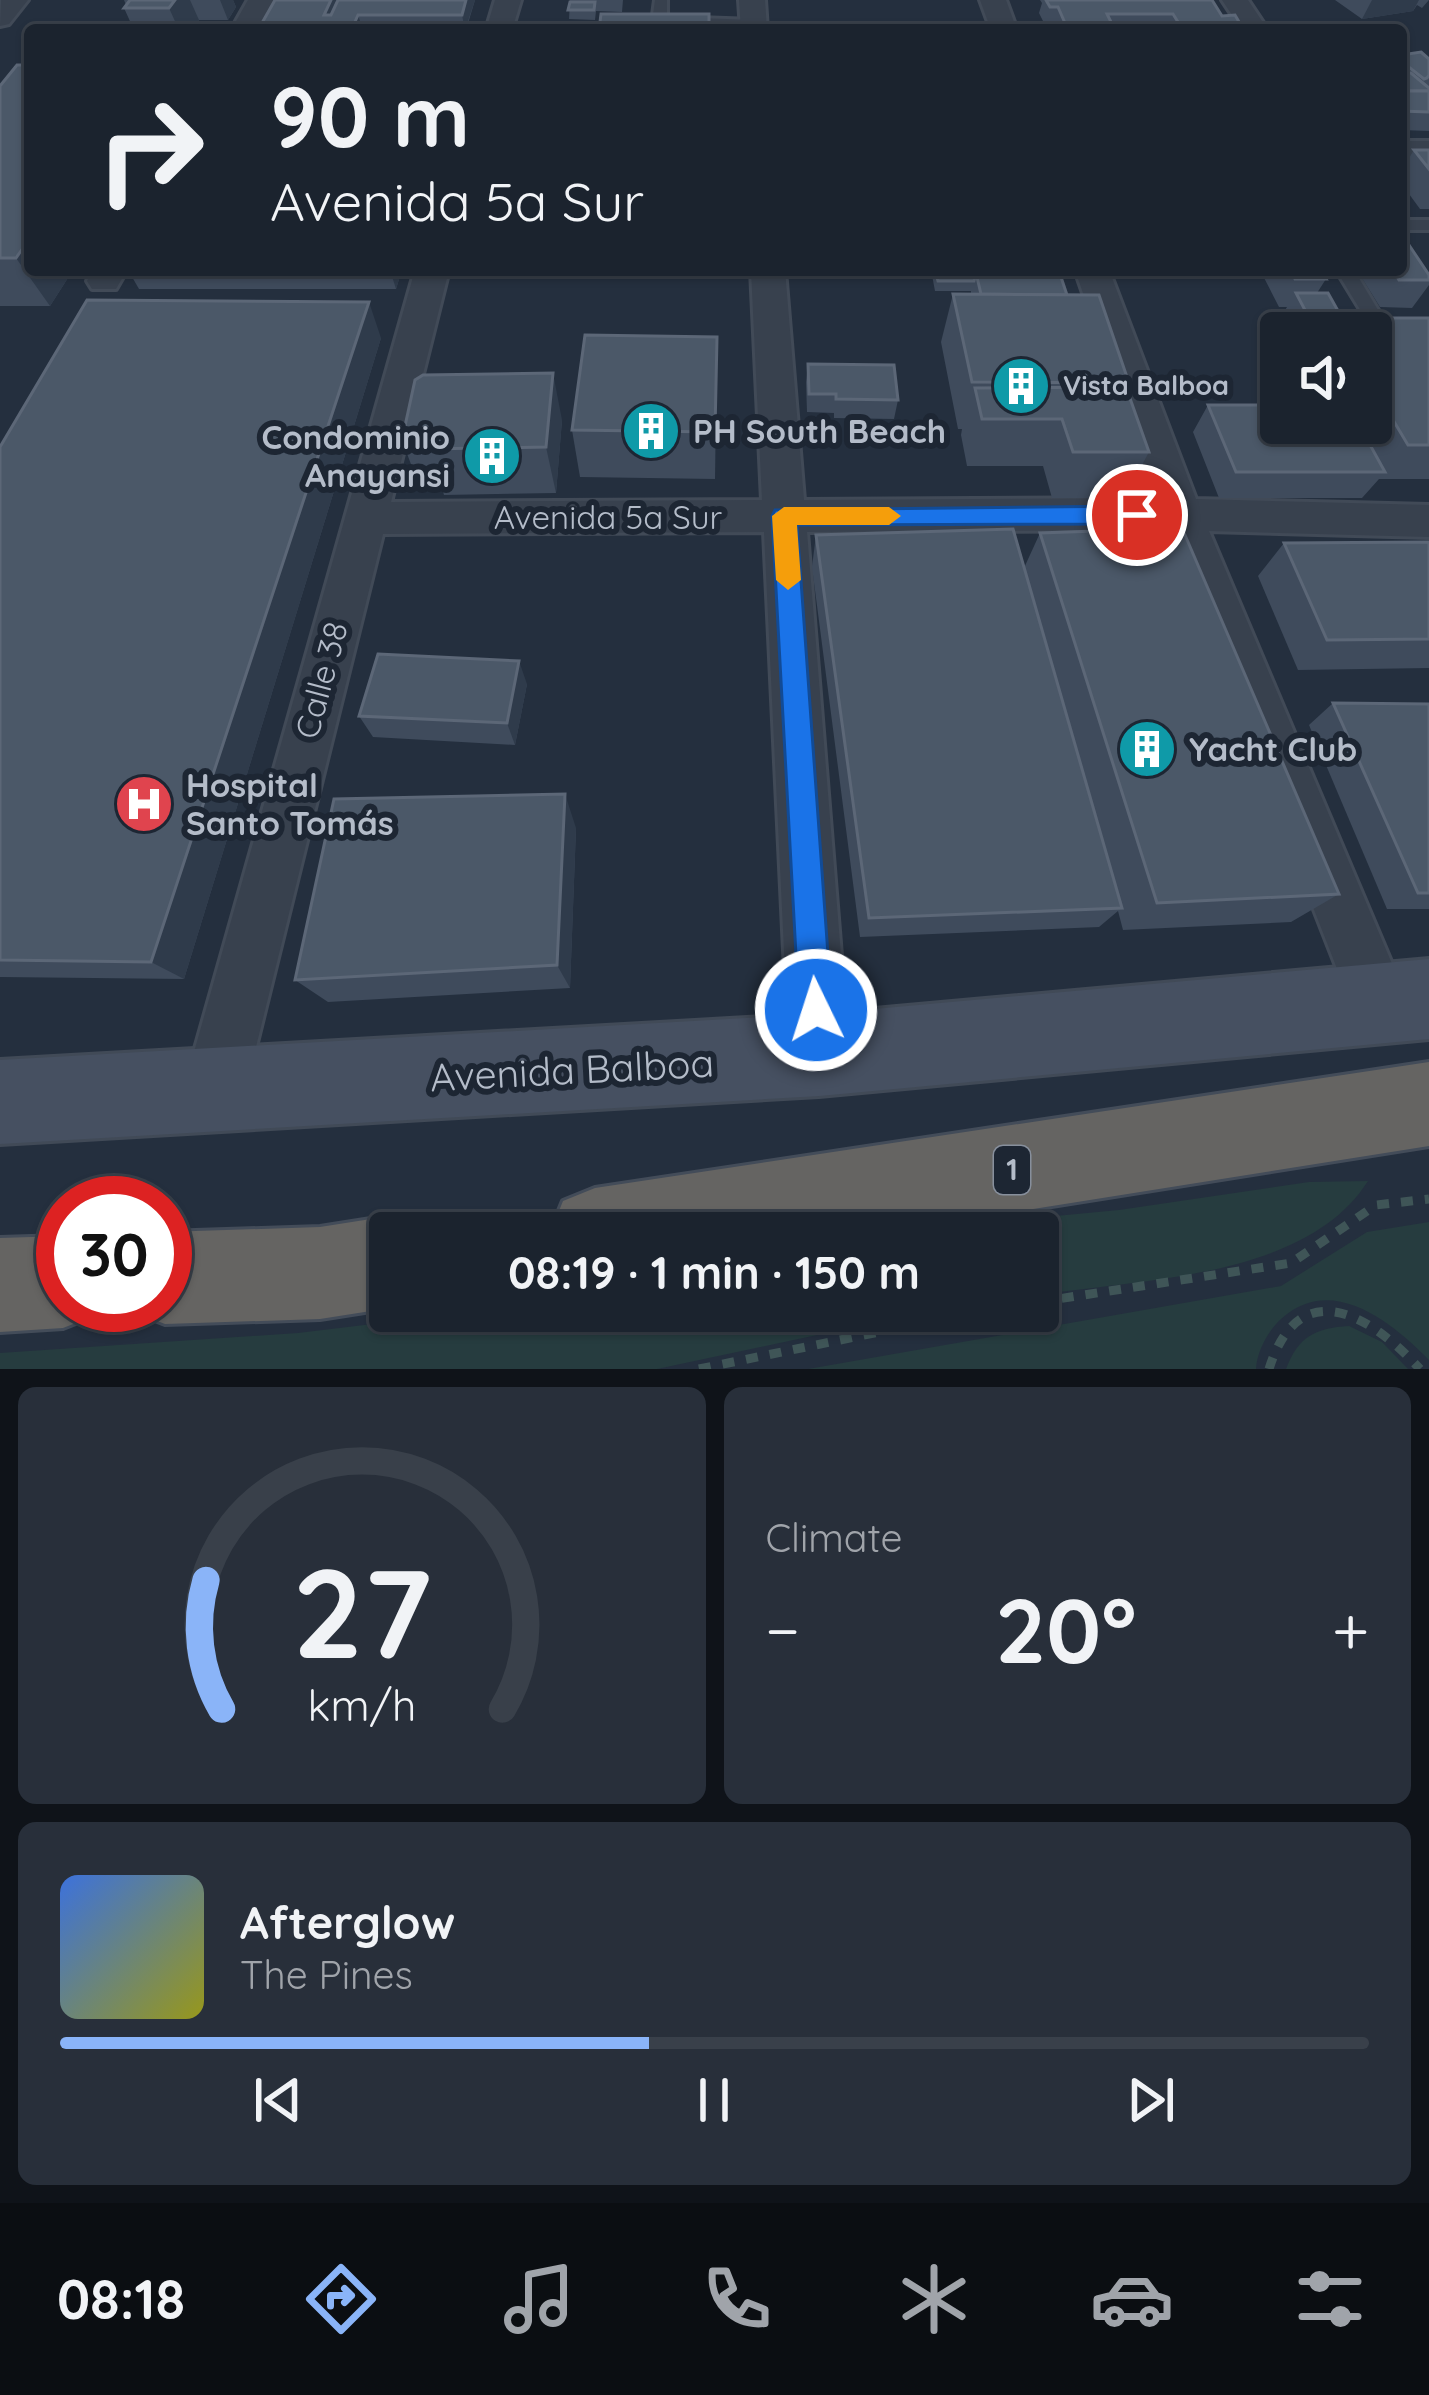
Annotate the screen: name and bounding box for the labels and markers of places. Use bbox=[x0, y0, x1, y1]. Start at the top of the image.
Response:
building icon: Vista Balboa bbox=[990, 355, 1052, 417]
place label: Vista Balboa bbox=[1063, 368, 1229, 402]
building icon: PH South Beach bbox=[620, 400, 682, 462]
place label: PH South Beach bbox=[693, 410, 946, 451]
place label: Condominio Anayansi bbox=[261, 416, 450, 495]
building icon: Condominio Anayansi bbox=[461, 425, 523, 487]
pin bbox=[1086, 464, 1188, 566]
building icon: Yacht Club bbox=[1116, 718, 1178, 780]
place label: Yacht Club bbox=[1189, 728, 1357, 769]
place label: Hospital Santo Tomás bbox=[186, 764, 394, 843]
hospital icon: Hospital Santo Tomás bbox=[113, 773, 175, 835]

